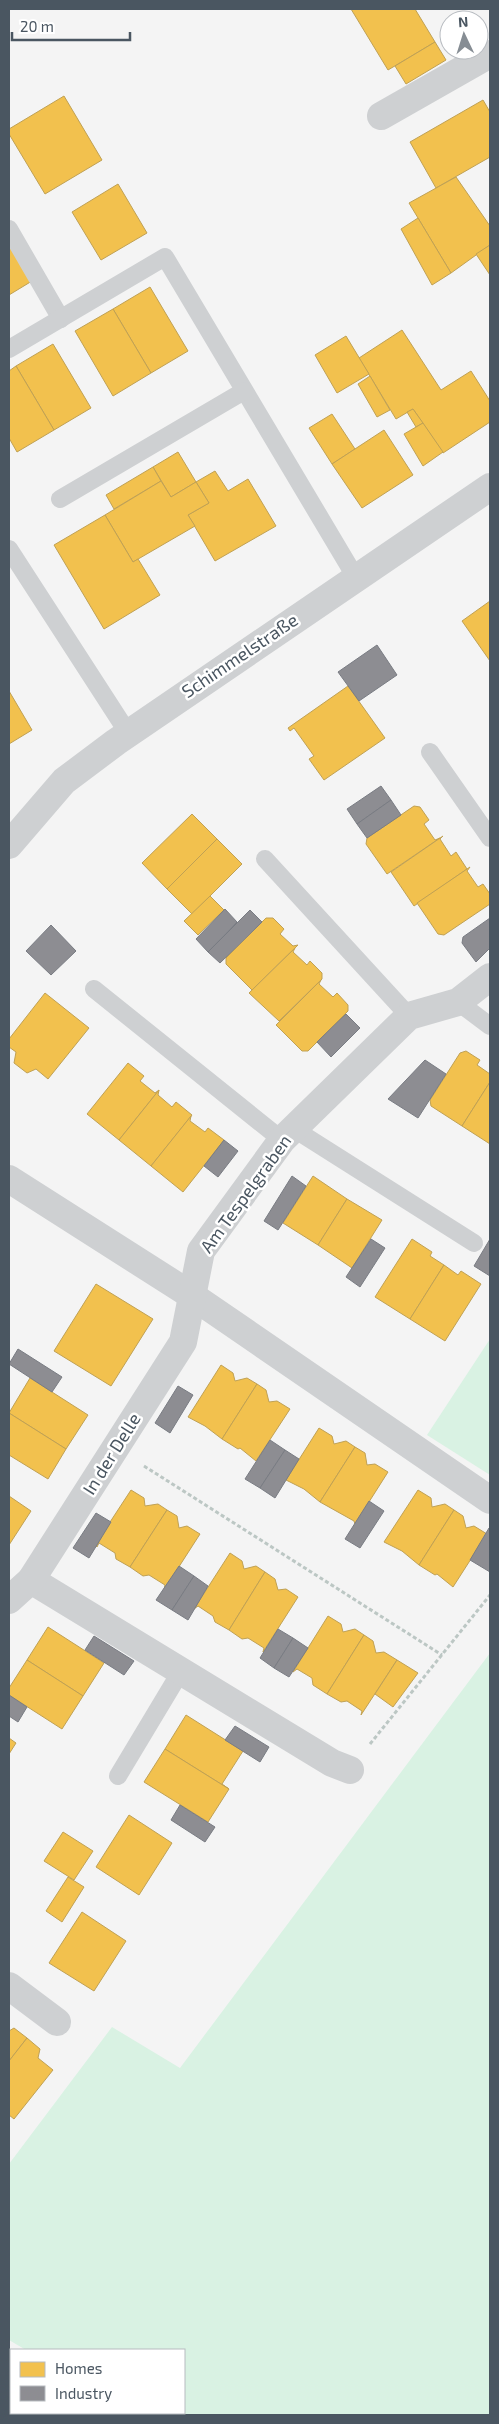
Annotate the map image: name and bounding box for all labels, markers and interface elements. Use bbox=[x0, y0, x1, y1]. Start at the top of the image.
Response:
scale bar bbox=[12, 10, 130, 42]
north arrow bbox=[439, 10, 489, 60]
text: N bbox=[457, 13, 469, 30]
text: 20 m bbox=[20, 17, 54, 35]
street label: Schimmelstraße bbox=[177, 608, 302, 702]
street label: Am Tespelgraben bbox=[195, 1130, 295, 1257]
street label: In der Delle bbox=[77, 1409, 145, 1498]
legend bbox=[10, 2349, 185, 2414]
text: Homes bbox=[55, 2359, 102, 2377]
text: Industry bbox=[55, 2384, 112, 2402]

